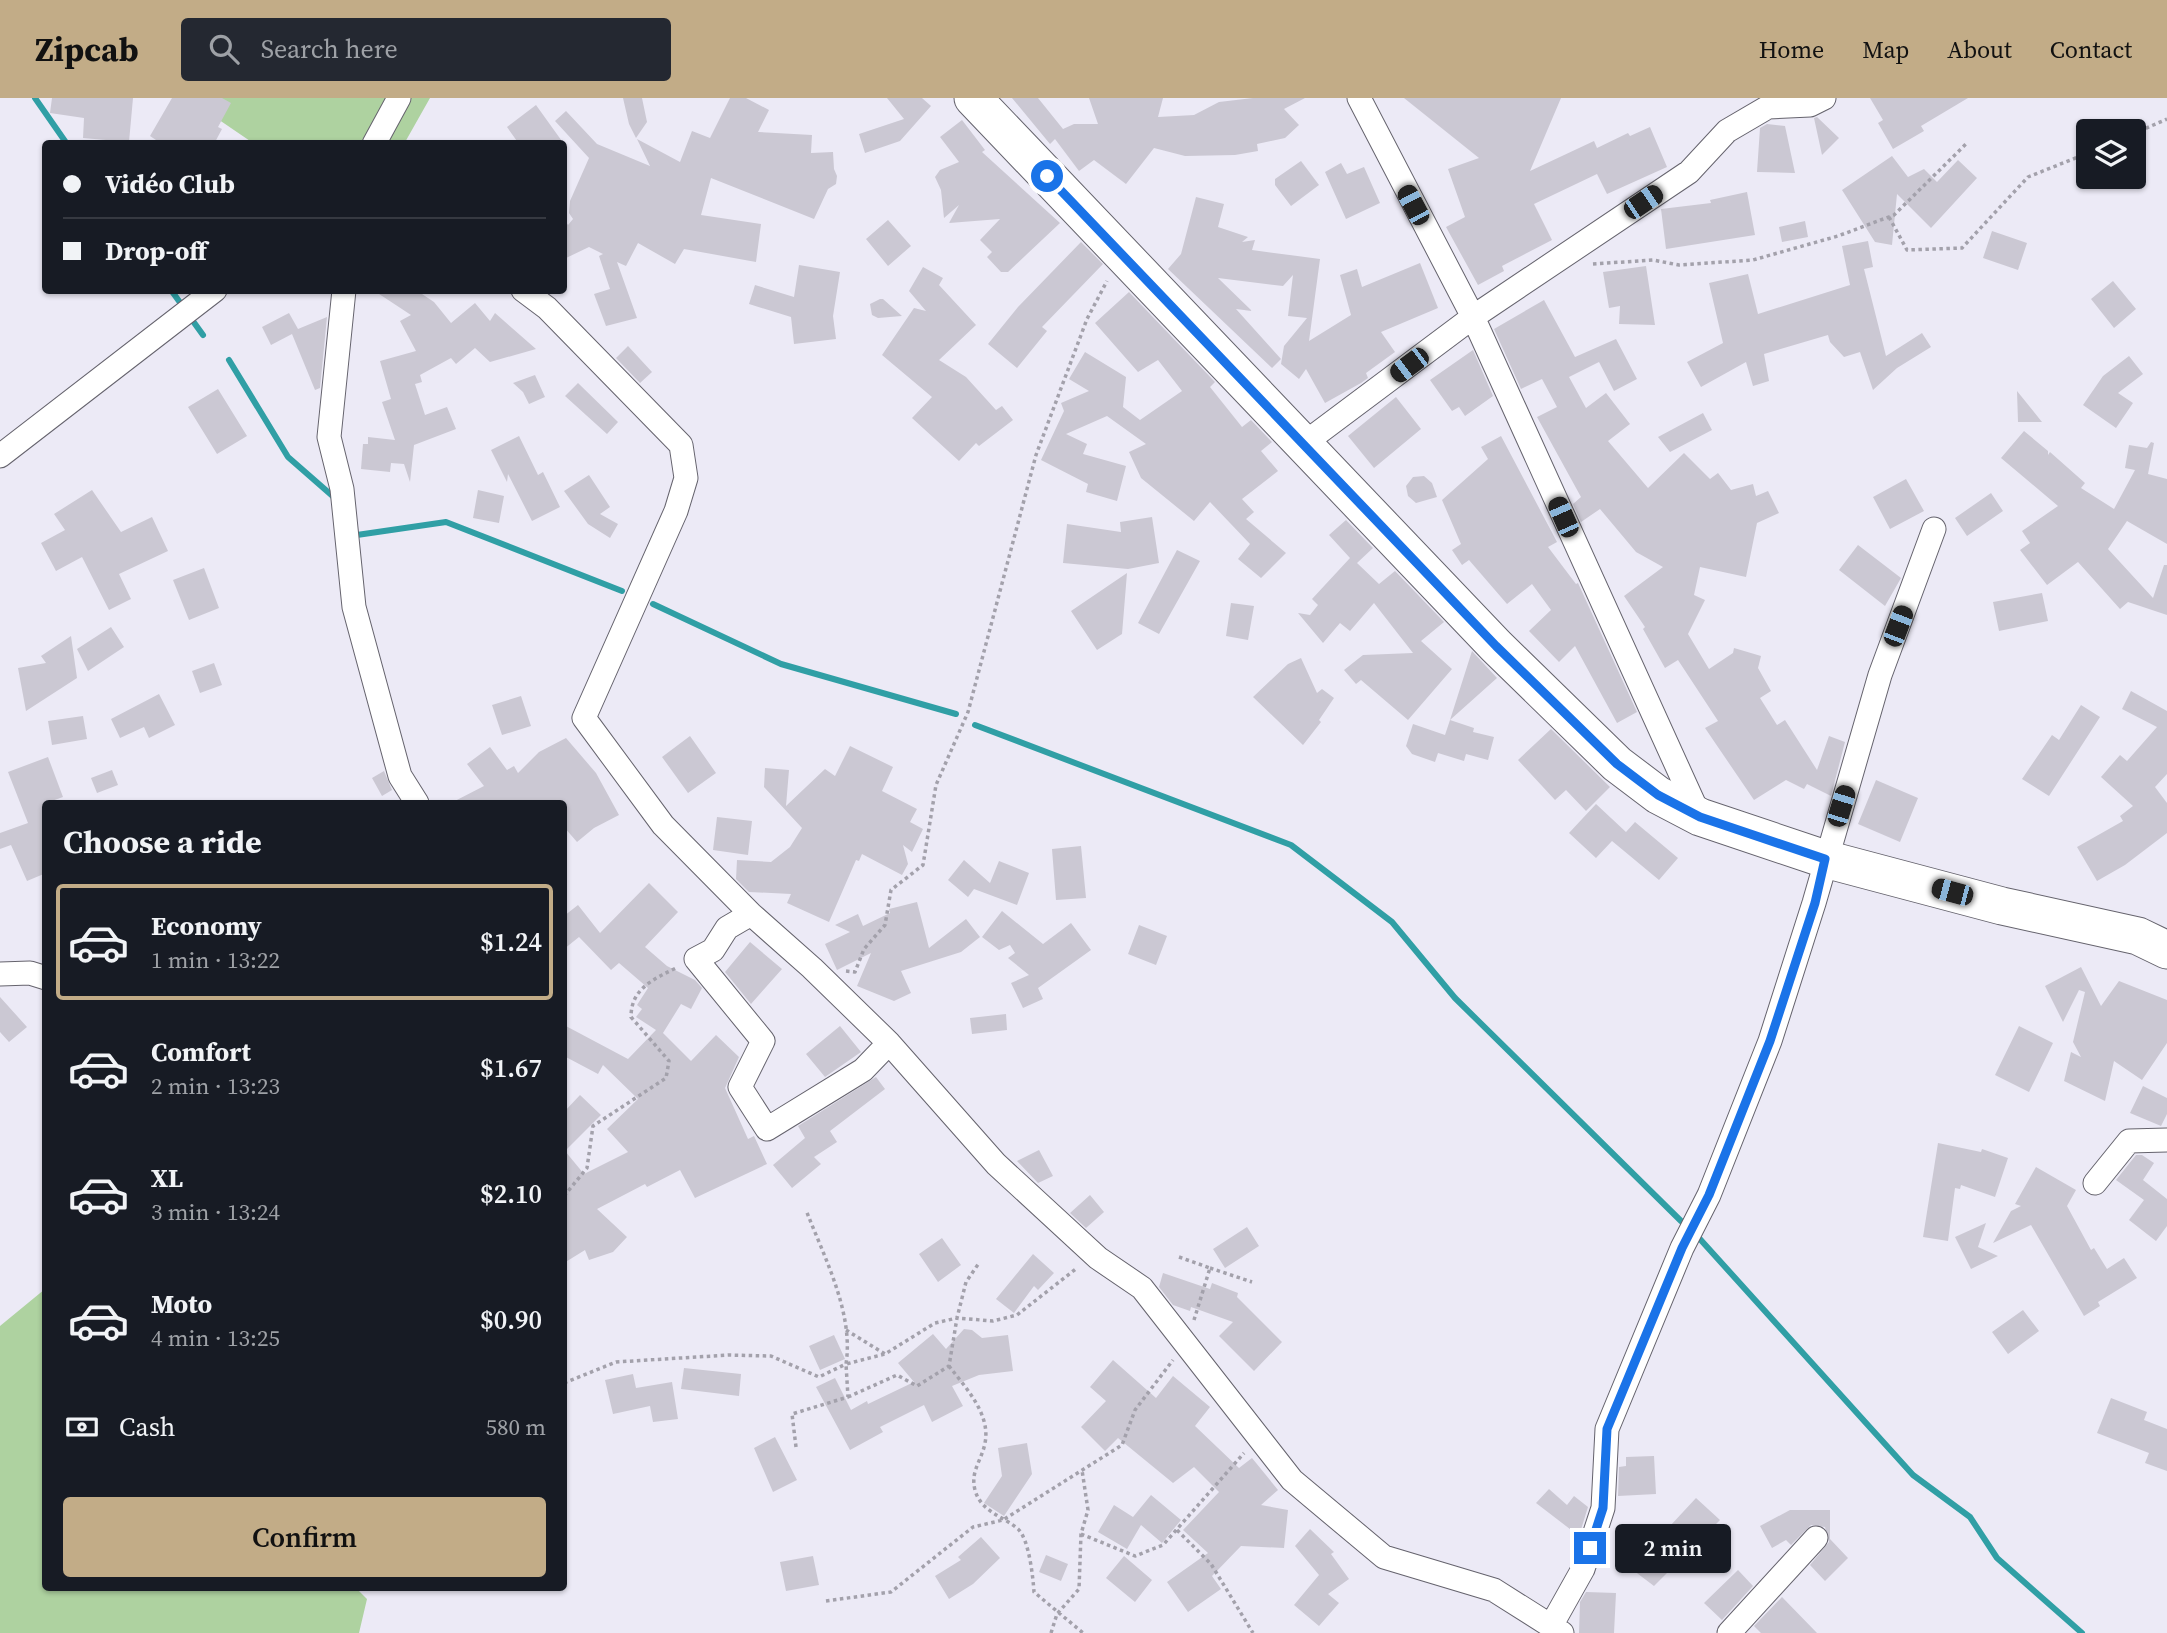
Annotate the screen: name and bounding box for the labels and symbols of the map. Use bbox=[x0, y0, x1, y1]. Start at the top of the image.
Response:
route start bbox=[1031, 160, 1063, 192]
car bbox=[1394, 182, 1433, 228]
car bbox=[1620, 182, 1667, 222]
car bbox=[1386, 344, 1433, 386]
car bbox=[1545, 494, 1582, 540]
car bbox=[1881, 603, 1916, 649]
car bbox=[1825, 783, 1858, 829]
car bbox=[1929, 876, 1976, 908]
callout: 2 min bbox=[1614, 1524, 1730, 1572]
route end bbox=[1574, 1532, 1606, 1564]

